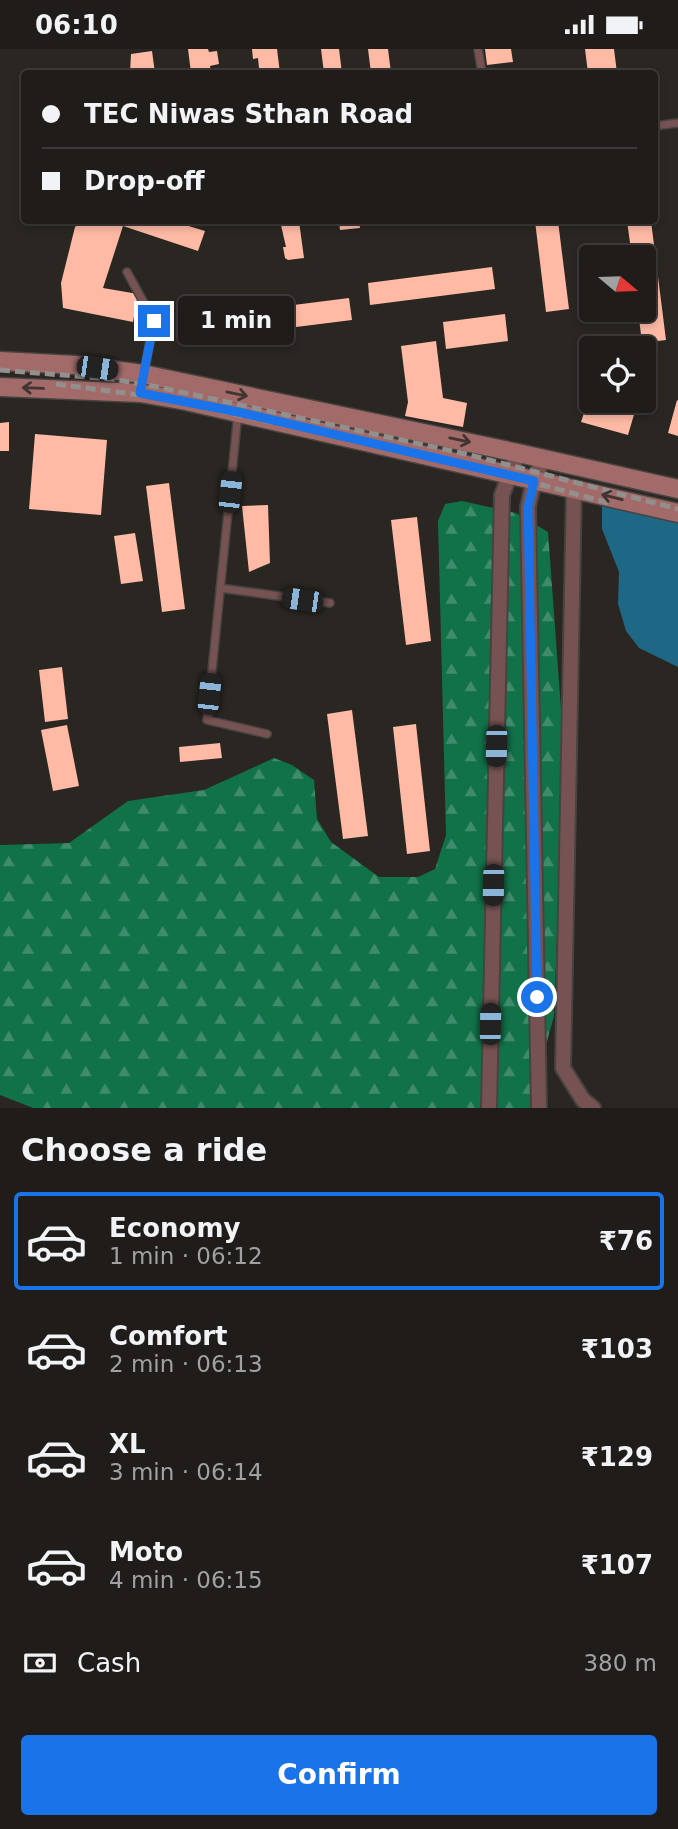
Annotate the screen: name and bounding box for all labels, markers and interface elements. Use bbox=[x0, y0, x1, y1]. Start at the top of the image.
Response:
text: 06:10 bbox=[35, 10, 118, 40]
text: TEC Niwas Sthan Road bbox=[84, 99, 413, 129]
text: Drop-off bbox=[84, 166, 205, 196]
north arrow bbox=[579, 245, 656, 322]
map controls bbox=[579, 245, 656, 413]
callout: 1 min bbox=[178, 296, 294, 345]
route end bbox=[138, 305, 170, 337]
text: 1 min bbox=[200, 307, 272, 333]
button: locate bbox=[579, 336, 656, 413]
car bbox=[75, 355, 120, 381]
one-way arrow bbox=[22, 382, 45, 395]
one-way arrow bbox=[225, 387, 248, 401]
one-way arrow bbox=[448, 434, 471, 448]
car bbox=[218, 470, 243, 514]
one-way arrow bbox=[601, 490, 624, 503]
car bbox=[280, 587, 325, 613]
car bbox=[197, 672, 222, 716]
car bbox=[486, 725, 507, 767]
car bbox=[483, 864, 504, 906]
route start bbox=[521, 981, 553, 1013]
car bbox=[480, 1003, 501, 1045]
text: Choose a ride bbox=[21, 1131, 267, 1169]
icon: car bbox=[25, 1210, 88, 1273]
text: Economy bbox=[109, 1213, 240, 1243]
text: ₹76 bbox=[599, 1226, 653, 1256]
text: 1 min · 06:12 bbox=[109, 1243, 263, 1269]
icon: car bbox=[25, 1318, 88, 1381]
text: Comfort bbox=[109, 1321, 227, 1351]
text: ₹103 bbox=[581, 1334, 653, 1364]
text: 2 min · 06:13 bbox=[109, 1351, 263, 1377]
icon: car bbox=[25, 1426, 88, 1489]
text: XL bbox=[109, 1429, 146, 1459]
text: ₹129 bbox=[581, 1442, 653, 1472]
text: 3 min · 06:14 bbox=[109, 1459, 263, 1485]
icon: car bbox=[25, 1534, 88, 1597]
text: Moto bbox=[109, 1537, 183, 1567]
text: ₹107 bbox=[581, 1550, 653, 1580]
text: 4 min · 06:15 bbox=[109, 1567, 263, 1593]
icon: cash bbox=[21, 1644, 59, 1682]
text: Cash bbox=[77, 1648, 141, 1678]
text: 380 m bbox=[583, 1650, 657, 1676]
button: Confirm bbox=[21, 1735, 657, 1815]

